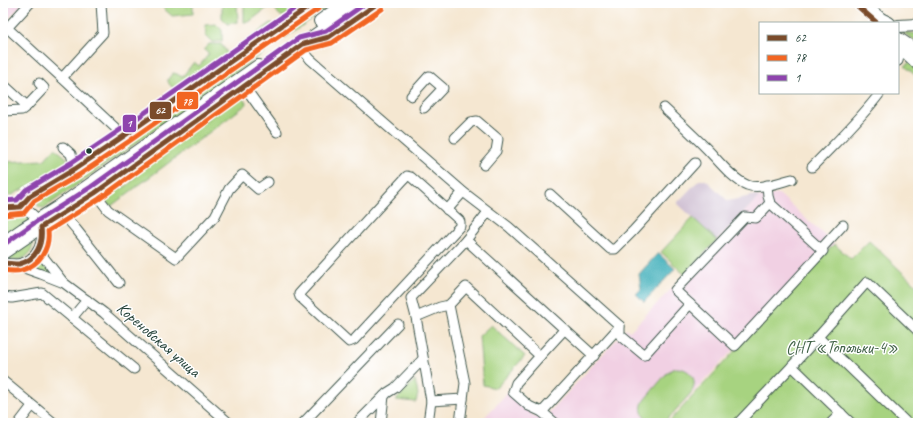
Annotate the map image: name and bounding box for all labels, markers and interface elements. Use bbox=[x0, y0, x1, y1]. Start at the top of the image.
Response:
legend bbox=[759, 22, 899, 94]
text: 62 bbox=[795, 30, 807, 46]
text: 78 bbox=[795, 50, 807, 66]
text: 1 bbox=[795, 70, 801, 86]
line badge: 78 bbox=[176, 91, 199, 110]
text: 78 bbox=[182, 94, 194, 108]
line badge: 62 bbox=[149, 101, 172, 120]
text: 62 bbox=[155, 103, 166, 117]
line badge: 1 bbox=[122, 114, 137, 133]
text: 1 bbox=[127, 116, 133, 130]
unlabelled marker bbox=[84, 146, 94, 156]
street label: Кореновская улица bbox=[113, 297, 206, 382]
park label: СНТ «Топольки-4» bbox=[786, 337, 898, 358]

